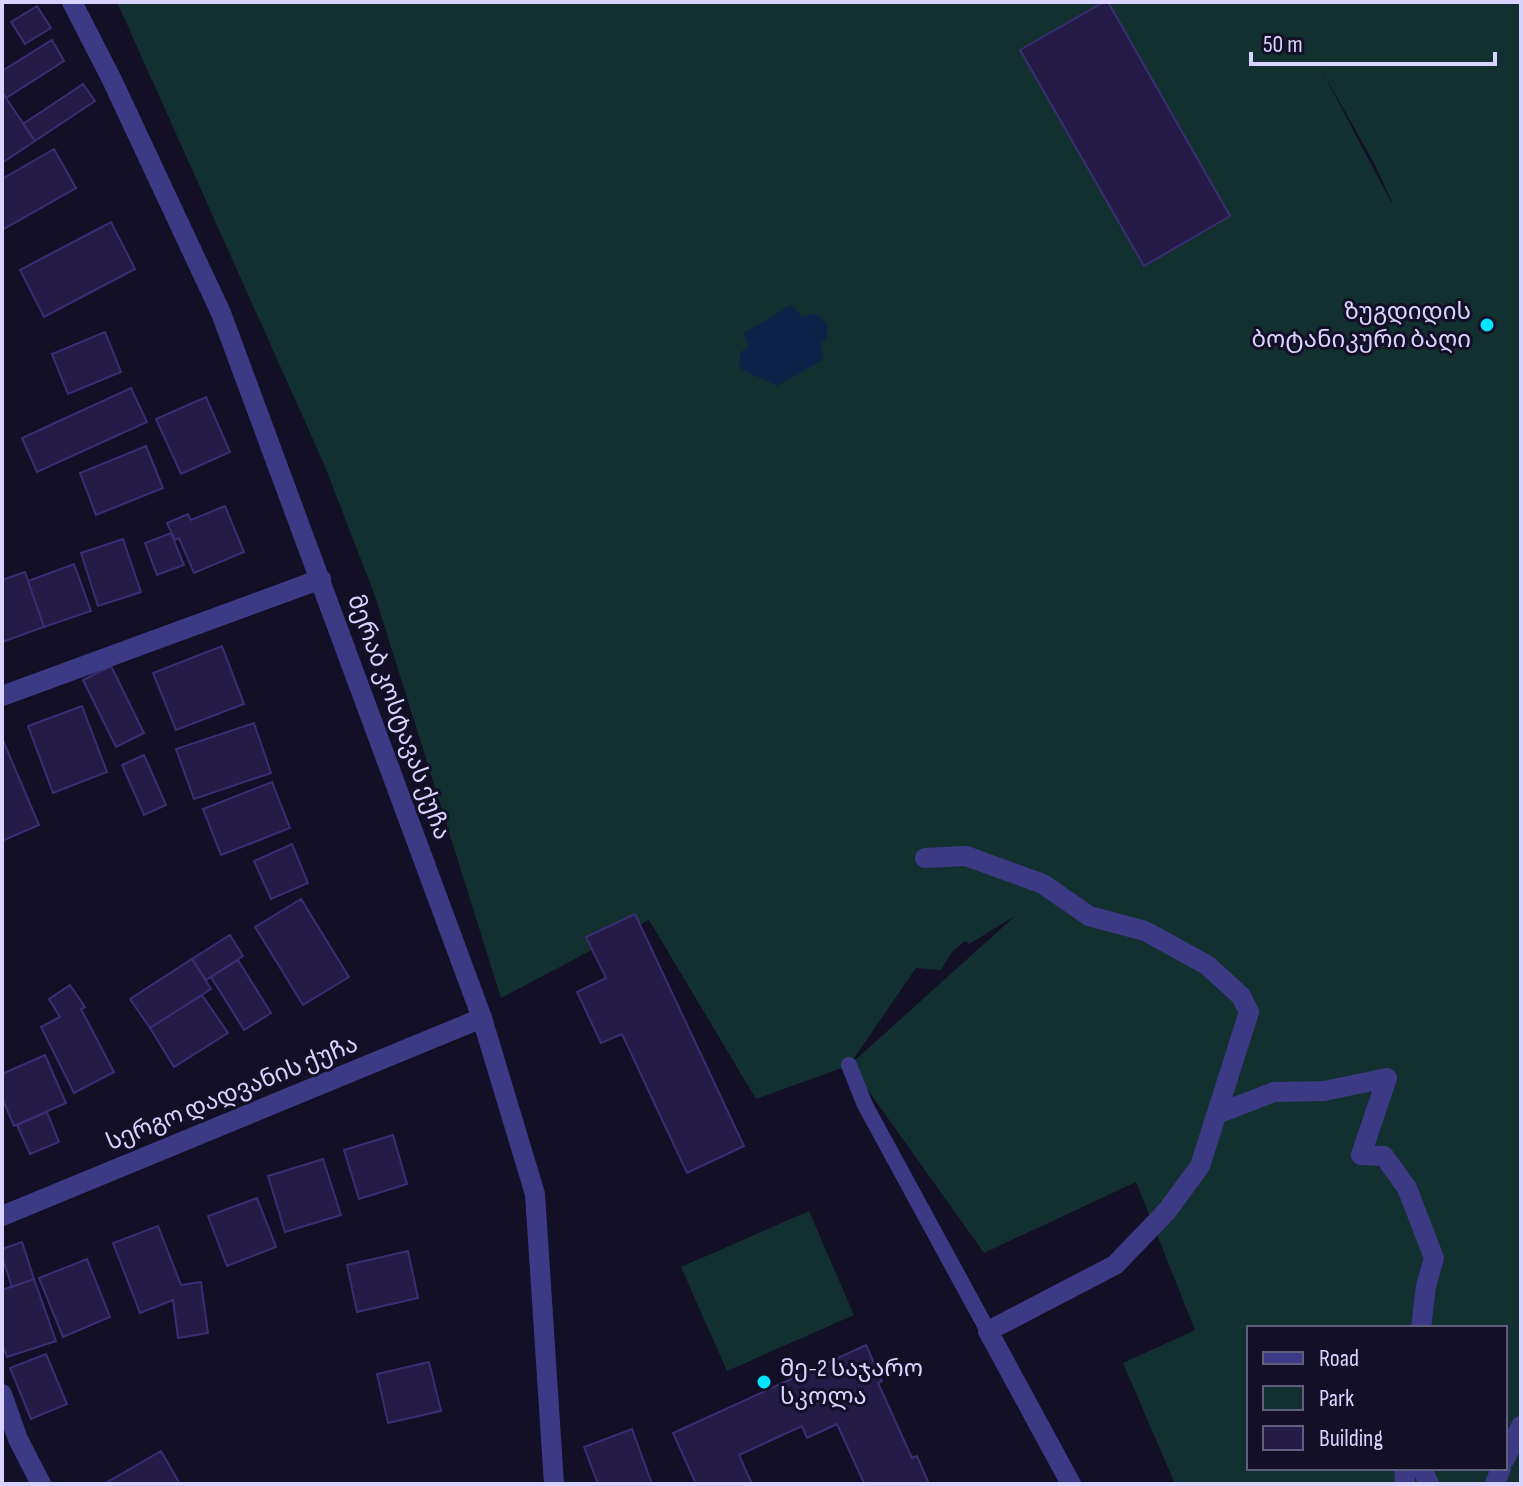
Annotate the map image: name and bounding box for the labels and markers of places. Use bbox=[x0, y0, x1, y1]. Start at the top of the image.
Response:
place label: ზუგდიდის ბოტანიკური ბაღი bbox=[1252, 297, 1471, 354]
marker: ზუგდიდის ბოტანიკური ბაღი bbox=[1478, 316, 1496, 334]
place label: მე-2 საჯარო სკოლა bbox=[780, 1354, 923, 1411]
marker: მე-2 საჯარო სკოლა bbox=[755, 1373, 773, 1391]

